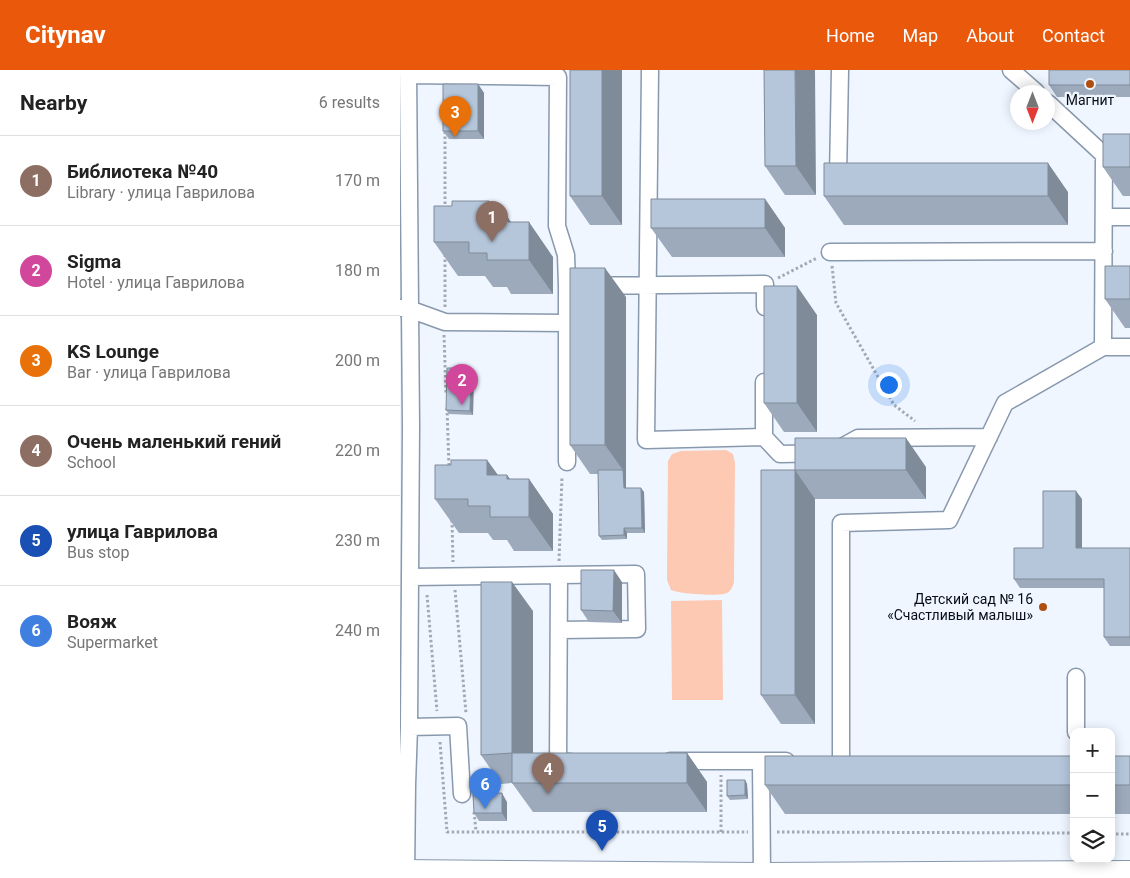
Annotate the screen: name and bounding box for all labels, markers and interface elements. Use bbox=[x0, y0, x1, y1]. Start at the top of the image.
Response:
text: Citynav bbox=[25, 21, 106, 49]
text: Home bbox=[826, 25, 875, 46]
text: Map bbox=[903, 25, 938, 46]
text: About bbox=[966, 25, 1014, 46]
text: Contact bbox=[1042, 25, 1105, 46]
marker: Магнит bbox=[1084, 78, 1096, 90]
north arrow bbox=[1010, 85, 1055, 130]
text: Nearby bbox=[20, 91, 87, 115]
place label: Магнит bbox=[1066, 92, 1115, 108]
text: 6 results bbox=[319, 93, 380, 112]
pin: 3 bbox=[439, 96, 471, 137]
text: Библиотека №40 bbox=[67, 160, 218, 183]
text: 1 bbox=[31, 171, 41, 190]
text: 170 m bbox=[335, 171, 380, 190]
text: Library · улица Гаврилова bbox=[67, 183, 255, 202]
pin: 1 bbox=[476, 201, 508, 242]
text: Sigma bbox=[67, 250, 121, 273]
text: 2 bbox=[31, 261, 41, 280]
text: 180 m bbox=[335, 261, 380, 280]
text: Hotel · улица Гаврилова bbox=[67, 273, 245, 292]
text: KS Lounge bbox=[67, 340, 159, 363]
text: 3 bbox=[31, 351, 41, 370]
text: 200 m bbox=[335, 351, 380, 370]
text: Bar · улица Гаврилова bbox=[67, 363, 231, 382]
pin: 2 bbox=[446, 364, 478, 405]
your location bbox=[876, 372, 902, 398]
text: Очень маленький гений bbox=[67, 430, 281, 453]
text: 4 bbox=[31, 441, 41, 460]
text: 220 m bbox=[335, 441, 380, 460]
text: School bbox=[67, 453, 116, 472]
text: улица Гаврилова bbox=[67, 520, 218, 543]
text: 5 bbox=[31, 531, 41, 550]
text: 230 m bbox=[335, 531, 380, 550]
text: Bus stop bbox=[67, 543, 129, 562]
place label: Детский сад № 16 «Счастливый малыш» bbox=[887, 591, 1033, 623]
marker: Детский сад № 16 «Счастливый малыш» bbox=[1037, 601, 1049, 613]
text: Вояж bbox=[67, 610, 117, 633]
text: 6 bbox=[31, 621, 41, 640]
text: 240 m bbox=[335, 621, 380, 640]
text: Supermarket bbox=[67, 633, 158, 652]
map controls bbox=[1070, 728, 1115, 863]
button: + bbox=[1070, 728, 1115, 773]
pin: 4 bbox=[532, 753, 564, 794]
pin: 6 bbox=[469, 768, 501, 809]
button: − bbox=[1070, 773, 1115, 818]
pin: 5 bbox=[586, 810, 618, 851]
button: layers bbox=[1070, 818, 1115, 863]

